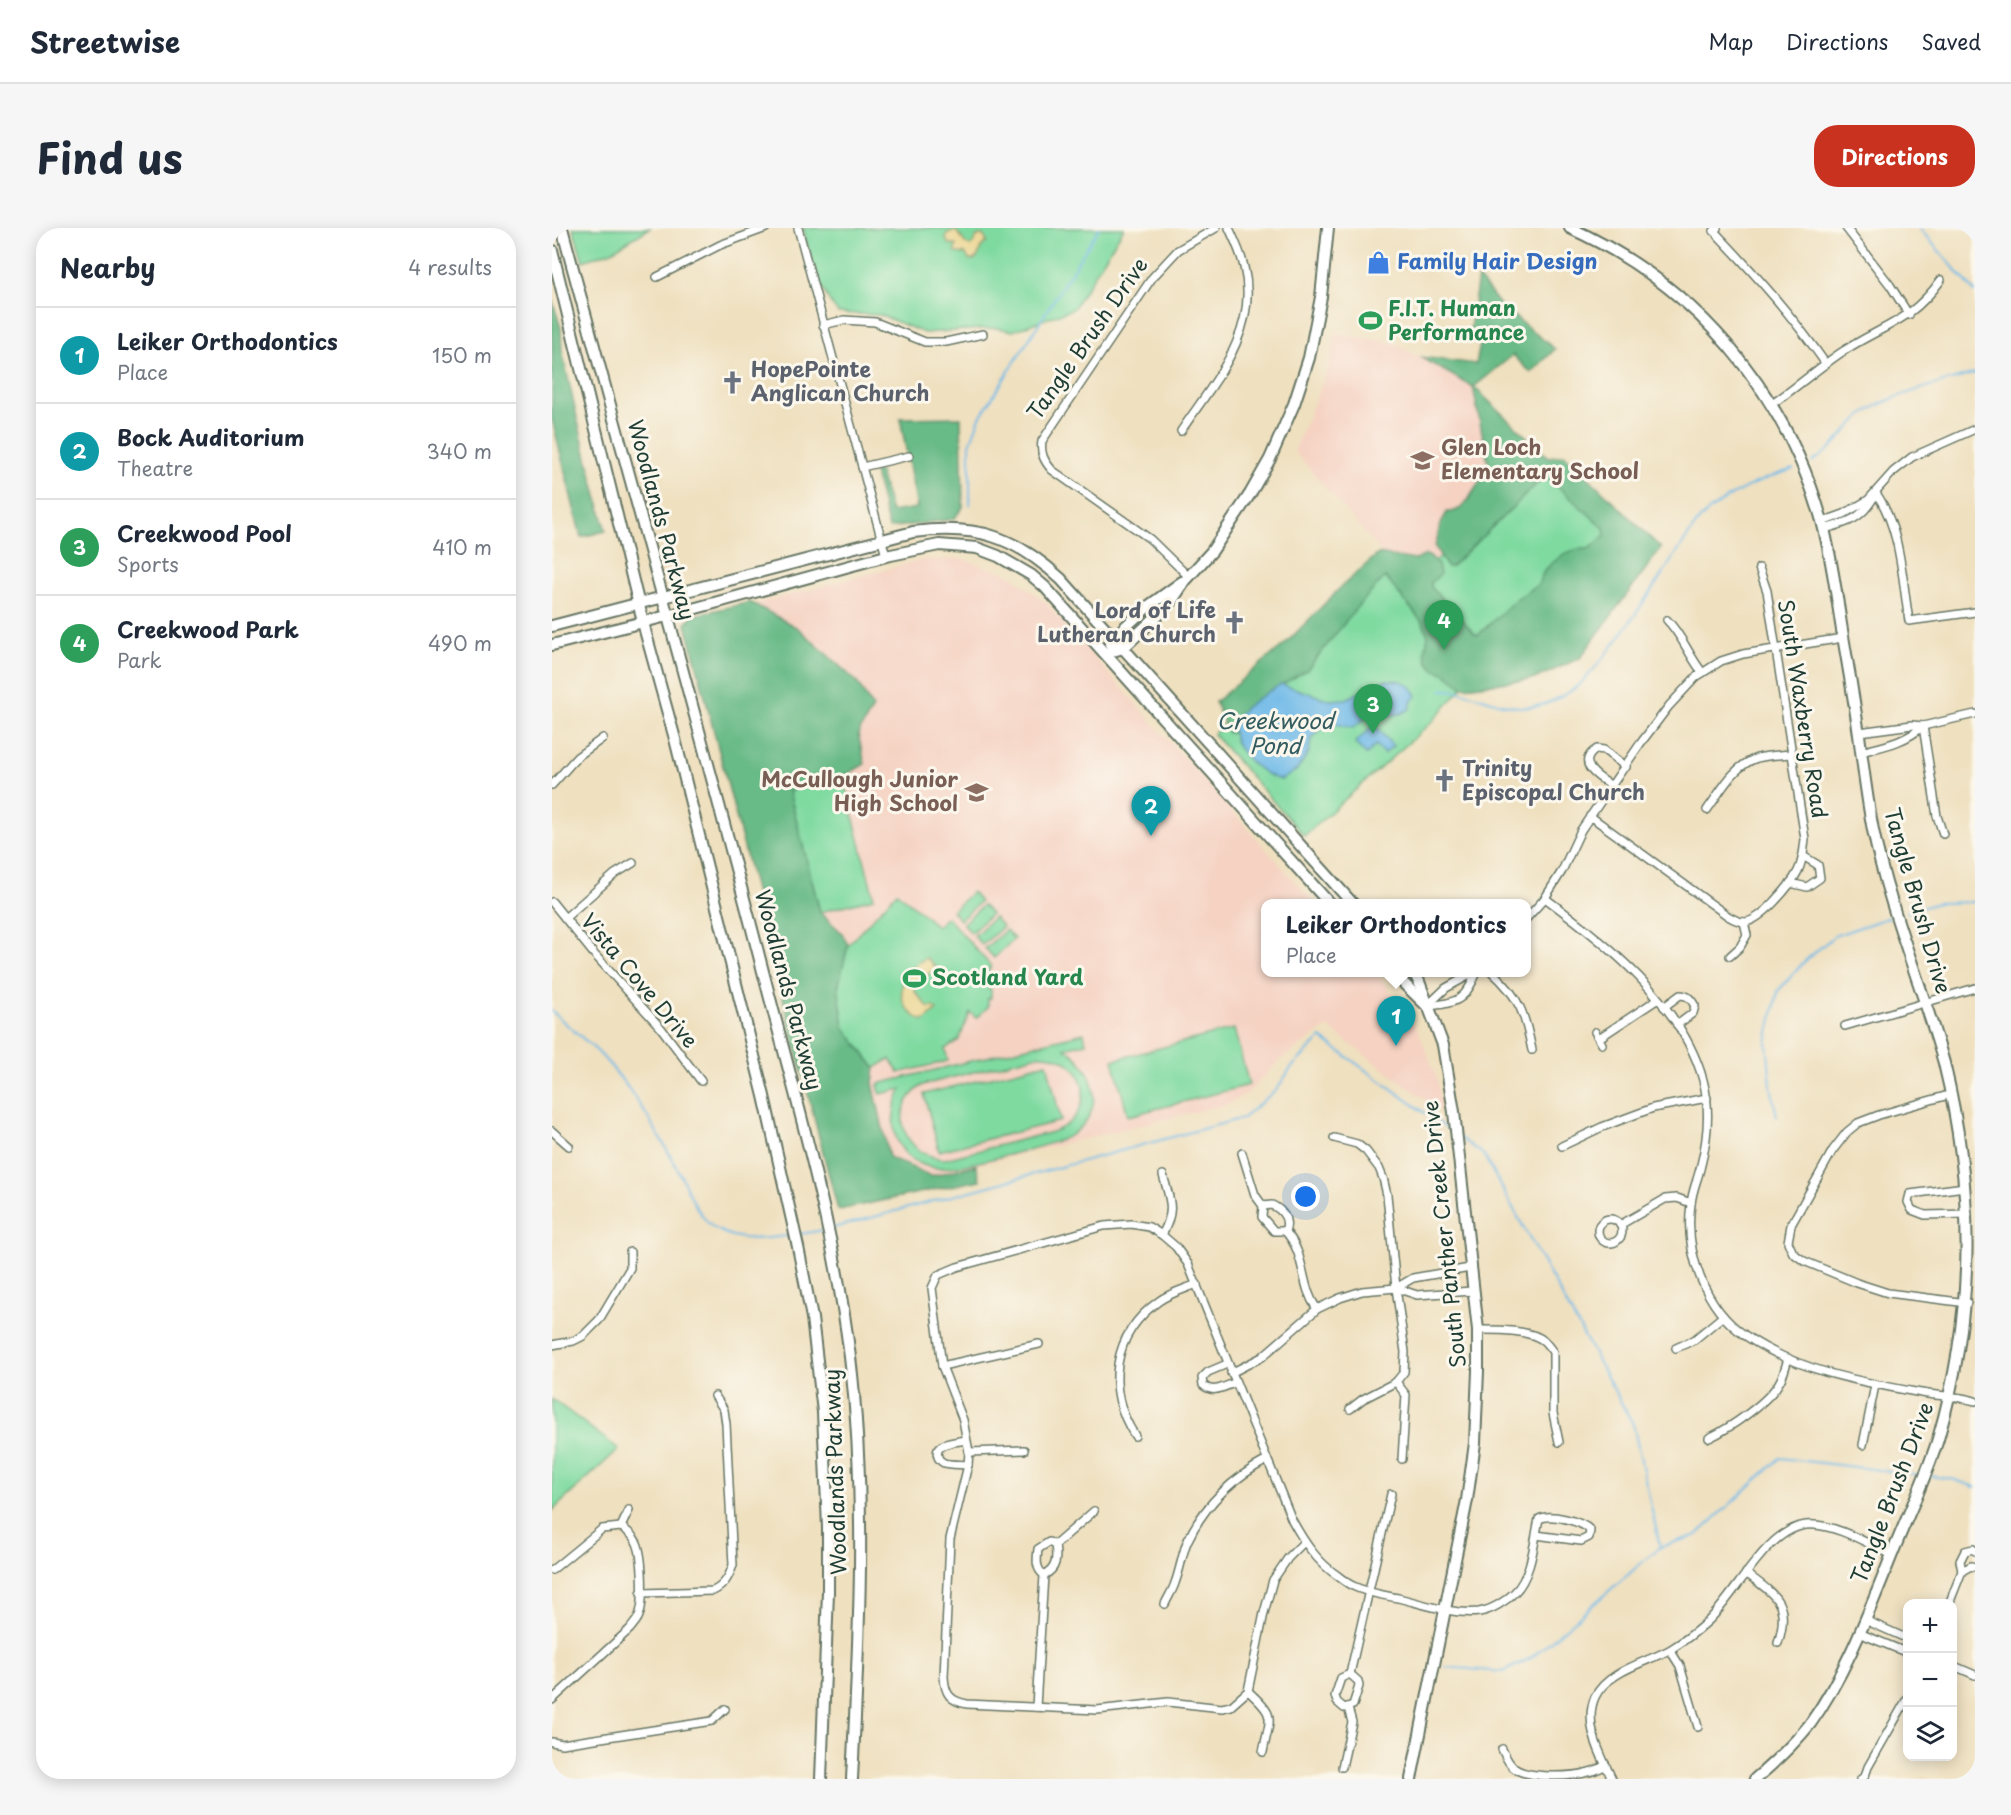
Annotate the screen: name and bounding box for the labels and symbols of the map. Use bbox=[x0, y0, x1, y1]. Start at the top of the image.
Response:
place label: Family Hair Design bbox=[1397, 244, 1597, 276]
shop icon: Family Hair Design bbox=[1366, 249, 1392, 275]
street label: Tangle Brush Drive bbox=[1018, 250, 1155, 426]
place label: F.I.T. Human Performance bbox=[1388, 291, 1524, 347]
sports icon: F.I.T. Human Performance bbox=[1357, 308, 1383, 334]
place label: HopePointe Anglican Church bbox=[751, 352, 930, 408]
church icon: HopePointe Anglican Church bbox=[720, 369, 746, 395]
street label: Woodlands Parkway bbox=[621, 416, 705, 623]
place label: Glen Loch Elementary School bbox=[1441, 430, 1639, 486]
school or university icon: Glen Loch Elementary School bbox=[1410, 447, 1436, 473]
place label: Lord of Life Lutheran Church bbox=[1037, 593, 1216, 649]
street label: South Waxberry Road bbox=[1771, 597, 1837, 820]
pin: 4 bbox=[1424, 600, 1464, 650]
church icon: Lord of Life Lutheran Church bbox=[1221, 610, 1247, 636]
pin: 3 bbox=[1354, 684, 1392, 734]
water label: Creekwood Pond bbox=[1217, 703, 1338, 761]
place label: Trinity Episcopal Church bbox=[1462, 751, 1645, 807]
place label: McCullough Junior High School bbox=[761, 762, 958, 818]
church icon: Trinity Episcopal Church bbox=[1431, 768, 1457, 794]
school or university icon: McCullough Junior High School bbox=[963, 779, 989, 805]
pin: 2 bbox=[1132, 786, 1170, 836]
street label: Tangle Brush Drive bbox=[1877, 804, 1961, 997]
street label: Woodlands Parkway bbox=[748, 886, 832, 1093]
street label: Vista Cove Drive bbox=[574, 905, 707, 1054]
place label: Scotland Yard bbox=[932, 960, 1083, 992]
sports icon: Scotland Yard bbox=[901, 965, 927, 991]
pin: 1 bbox=[1376, 996, 1416, 1046]
street label: South Panther Creek Drive bbox=[1413, 1099, 1473, 1369]
your location bbox=[1291, 1182, 1320, 1211]
street label: Woodlands Parkway bbox=[814, 1369, 854, 1576]
street label: Tangle Brush Drive bbox=[1842, 1397, 1941, 1588]

